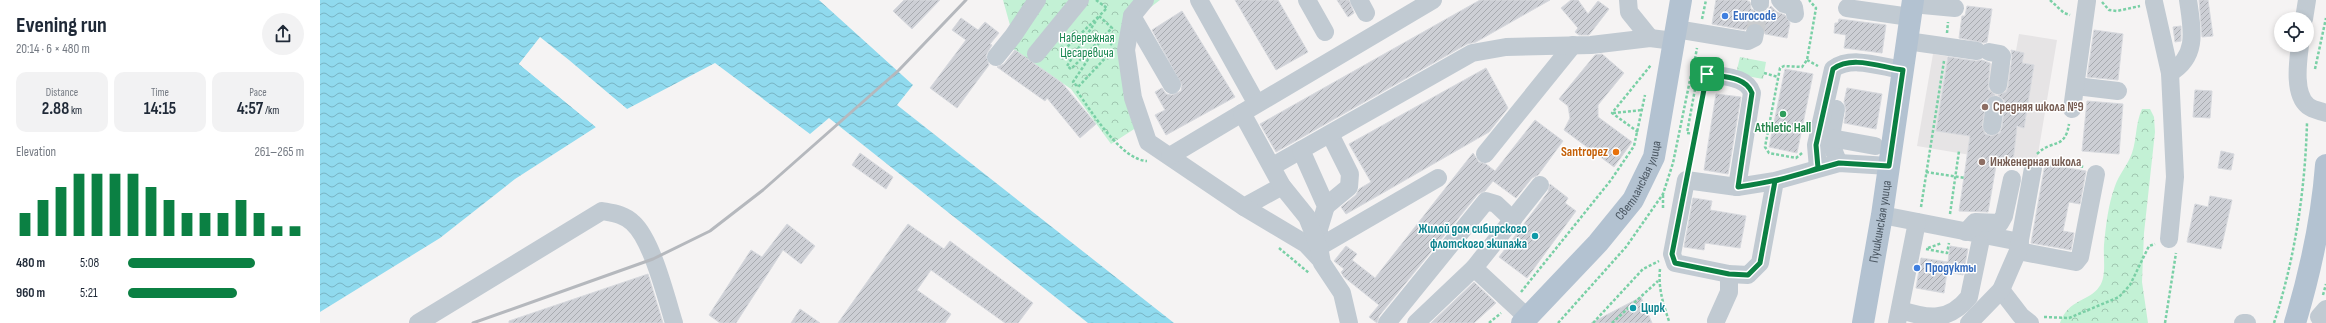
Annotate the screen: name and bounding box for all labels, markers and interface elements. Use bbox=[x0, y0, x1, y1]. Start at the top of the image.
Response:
place label: Eurocode bbox=[1733, 8, 1777, 24]
marker: Eurocode bbox=[1720, 11, 1730, 21]
text: Evening run bbox=[16, 12, 107, 39]
map controls bbox=[2274, 12, 2314, 52]
button: locate bbox=[2274, 12, 2314, 52]
button: share bbox=[262, 13, 304, 55]
park label: Набережная Цесаревича bbox=[1059, 30, 1115, 61]
text: 20:14 · 6 × 480 m bbox=[16, 41, 90, 57]
pin bbox=[1690, 57, 1724, 91]
icon: arrive bbox=[1696, 63, 1718, 85]
text: Distance bbox=[46, 86, 78, 99]
text: Time bbox=[151, 86, 169, 99]
text: Pace bbox=[249, 86, 267, 99]
text: 2.88 bbox=[42, 99, 69, 119]
text: 14:15 bbox=[144, 99, 176, 119]
text: 4:57 bbox=[237, 99, 263, 119]
place label: Средняя школа №9 bbox=[1993, 99, 2084, 115]
marker: Средняя школа №9 bbox=[1980, 102, 1990, 112]
text: km bbox=[69, 104, 82, 117]
text: /km bbox=[263, 104, 279, 117]
marker: Athletic Hall bbox=[1778, 109, 1788, 119]
place label: Athletic Hall bbox=[1754, 120, 1812, 136]
street label: Светланская улица bbox=[1612, 139, 1665, 224]
text: Elevation bbox=[16, 144, 56, 160]
text: 261–265 m bbox=[254, 144, 304, 160]
place label: Santropez bbox=[1561, 144, 1608, 160]
marker: Santropez bbox=[1611, 147, 1621, 157]
place label: Инженерная школа bbox=[1990, 154, 2081, 170]
marker: Инженерная школа bbox=[1977, 157, 1987, 167]
street label: Пушкинская улица bbox=[1866, 179, 1895, 264]
place label: Жилой дом сибирского флотского экипажа bbox=[1418, 221, 1527, 252]
marker: Жилой дом сибирского флотского экипажа bbox=[1530, 231, 1540, 241]
text: 480 m bbox=[16, 255, 45, 271]
text: 5:08 bbox=[80, 255, 99, 271]
place label: Продукты bbox=[1925, 260, 1976, 276]
marker: Продукты bbox=[1912, 263, 1922, 273]
text: 960 m bbox=[16, 285, 45, 301]
text: 5:21 bbox=[80, 285, 98, 301]
place label: Цирк bbox=[1641, 300, 1665, 316]
marker: Цирк bbox=[1628, 303, 1638, 313]

